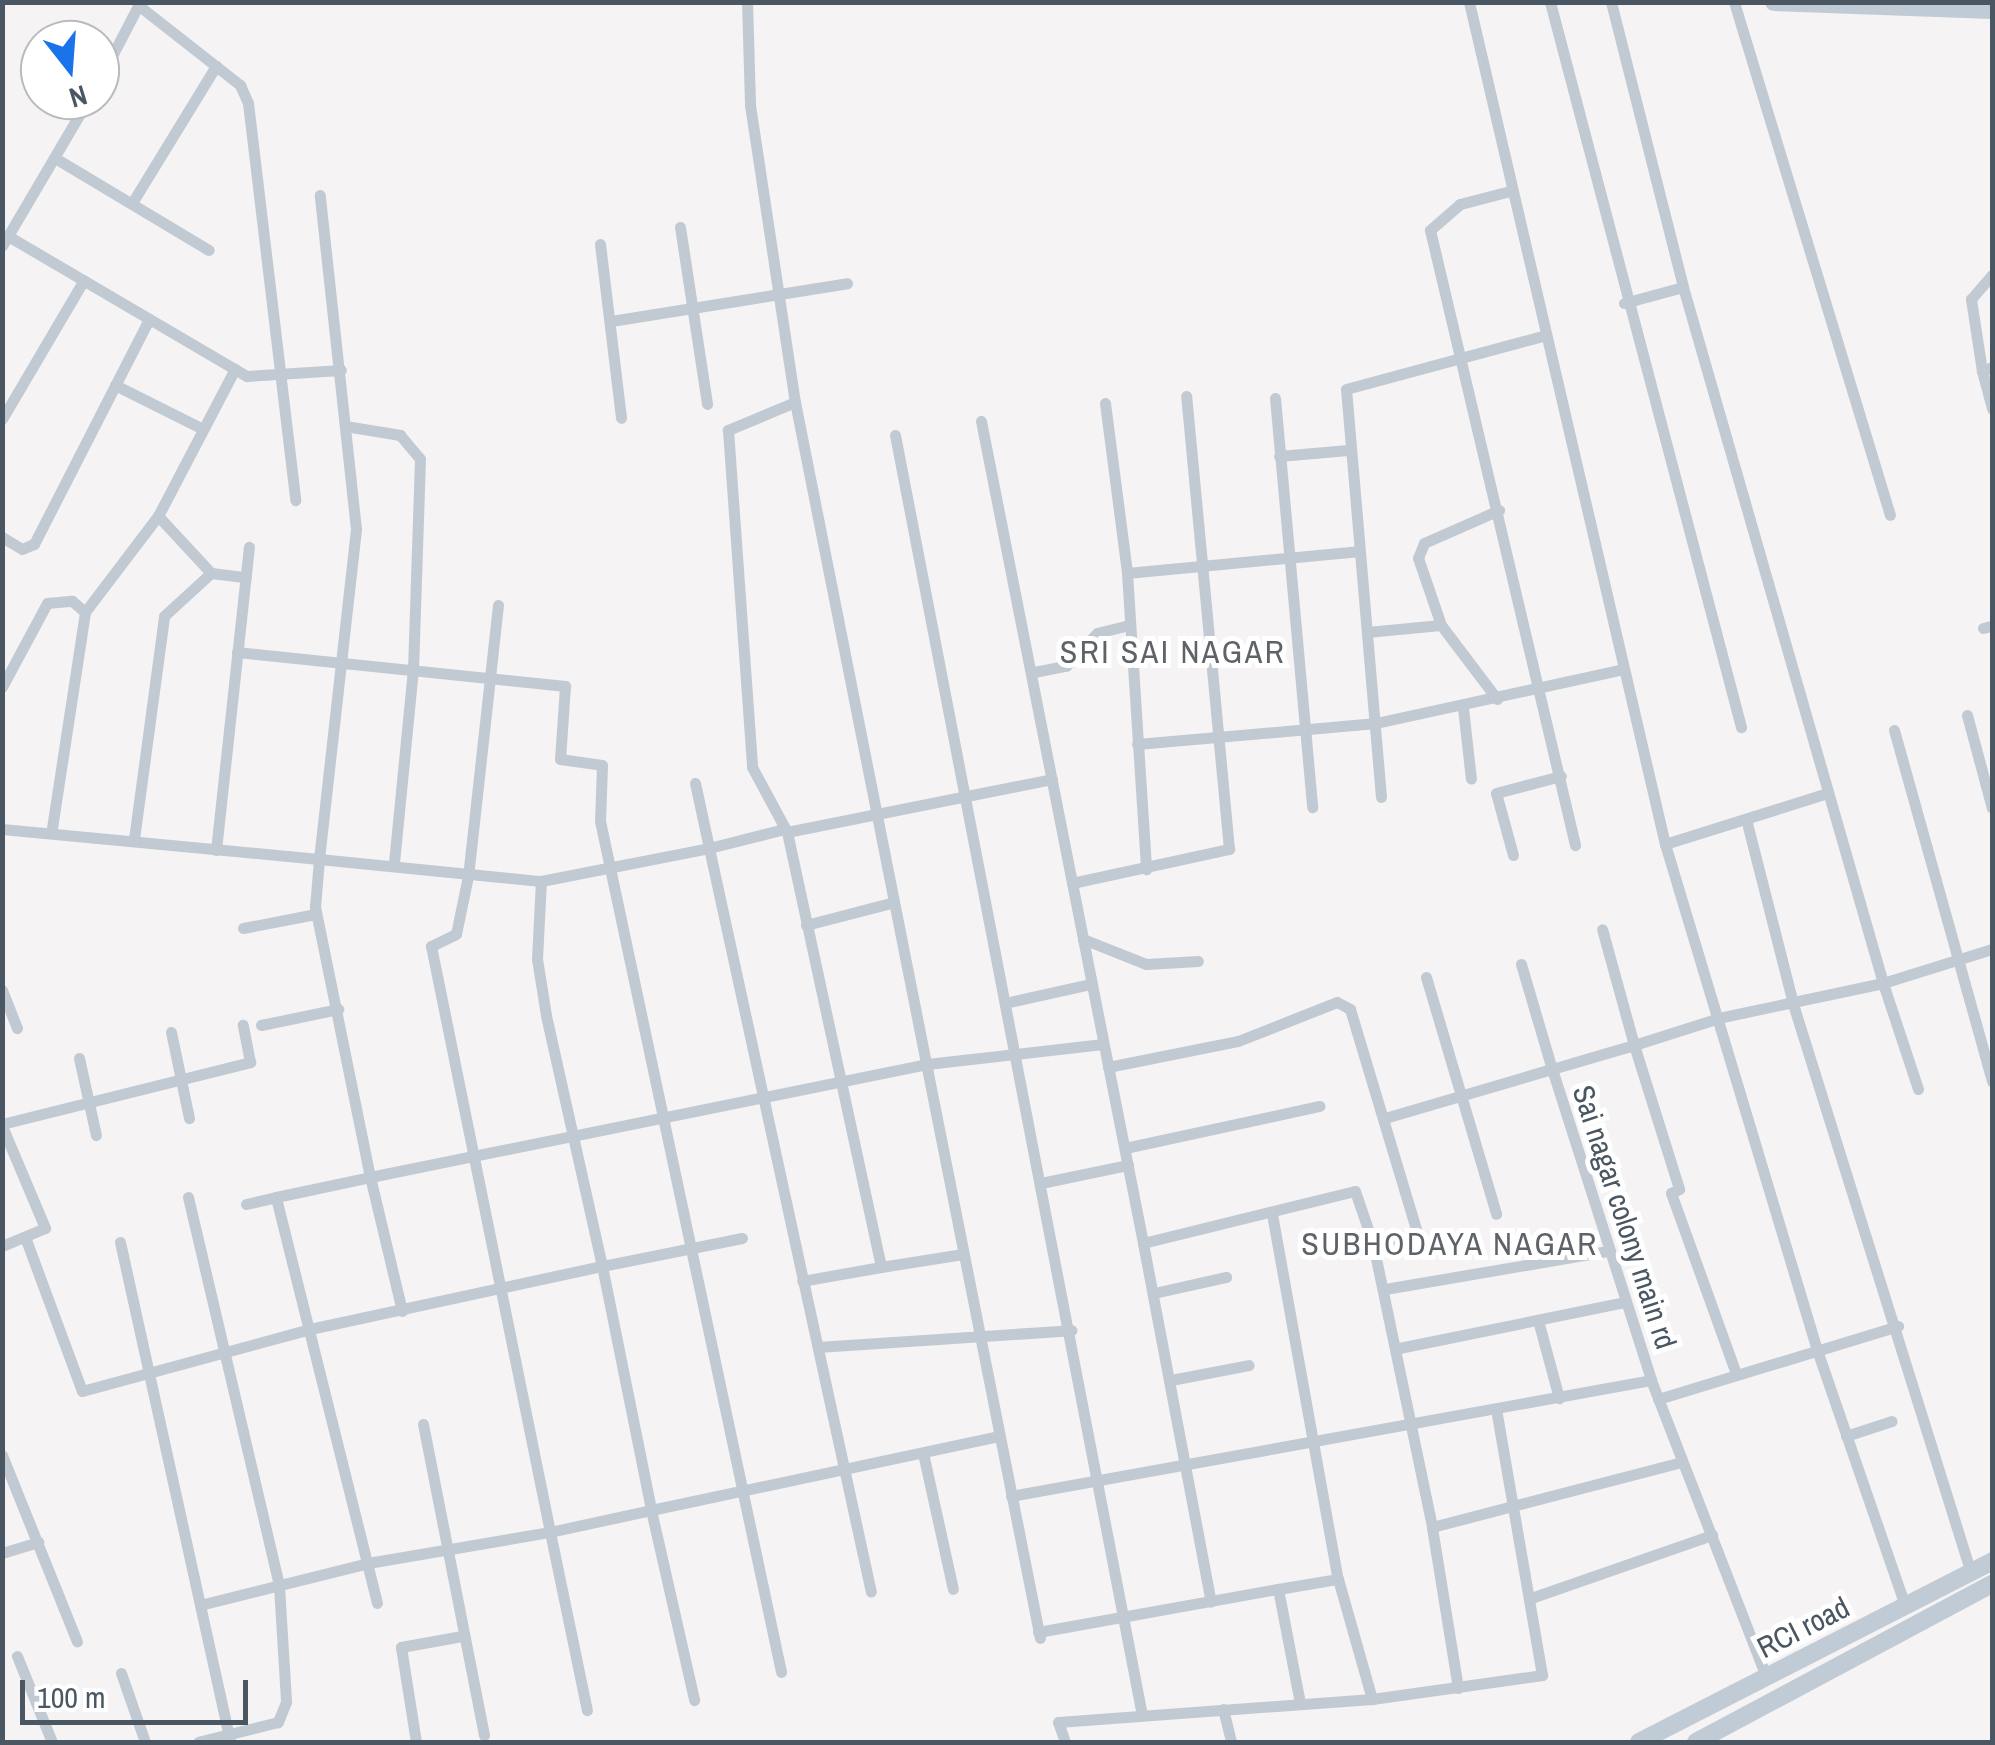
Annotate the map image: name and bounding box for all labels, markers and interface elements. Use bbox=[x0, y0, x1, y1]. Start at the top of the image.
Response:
north arrow bbox=[20, 20, 120, 120]
text: N bbox=[65, 76, 92, 117]
district label: SRI SAI NAGAR bbox=[1060, 633, 1286, 671]
street label: Sai nagar colony main rd bbox=[1565, 1081, 1685, 1353]
district label: SUBHODAYA NAGAR bbox=[1300, 1225, 1600, 1263]
street label: RCI road bbox=[1751, 1589, 1855, 1665]
scale bar bbox=[25, 1660, 252, 1722]
text: 100 m bbox=[37, 1677, 105, 1717]

